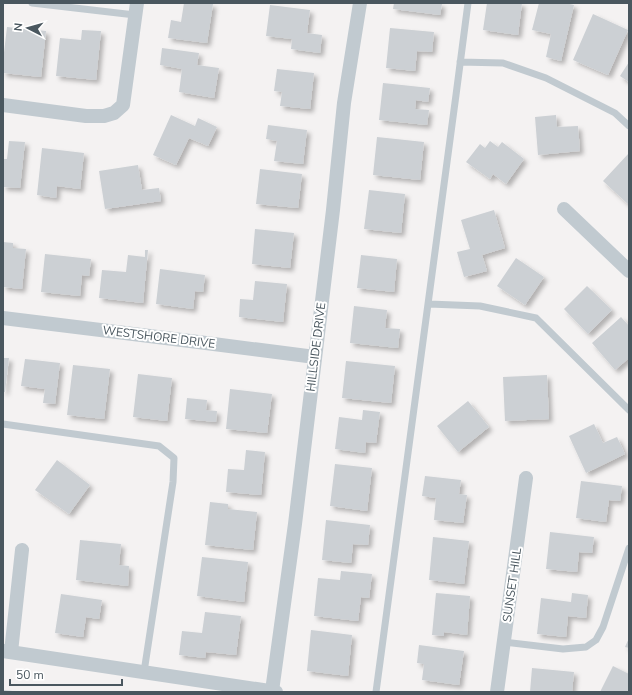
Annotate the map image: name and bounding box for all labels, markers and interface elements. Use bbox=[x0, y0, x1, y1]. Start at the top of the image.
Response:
north arrow bbox=[8, 8, 48, 48]
text: N bbox=[11, 22, 26, 32]
street label: HILLSIDE DRIVE bbox=[303, 301, 329, 393]
street label: WESTSHORE DRIVE bbox=[102, 322, 216, 352]
street label: SUNSET HILL bbox=[499, 546, 525, 623]
scale bar bbox=[10, 661, 122, 687]
text: 50 m bbox=[16, 667, 44, 683]

